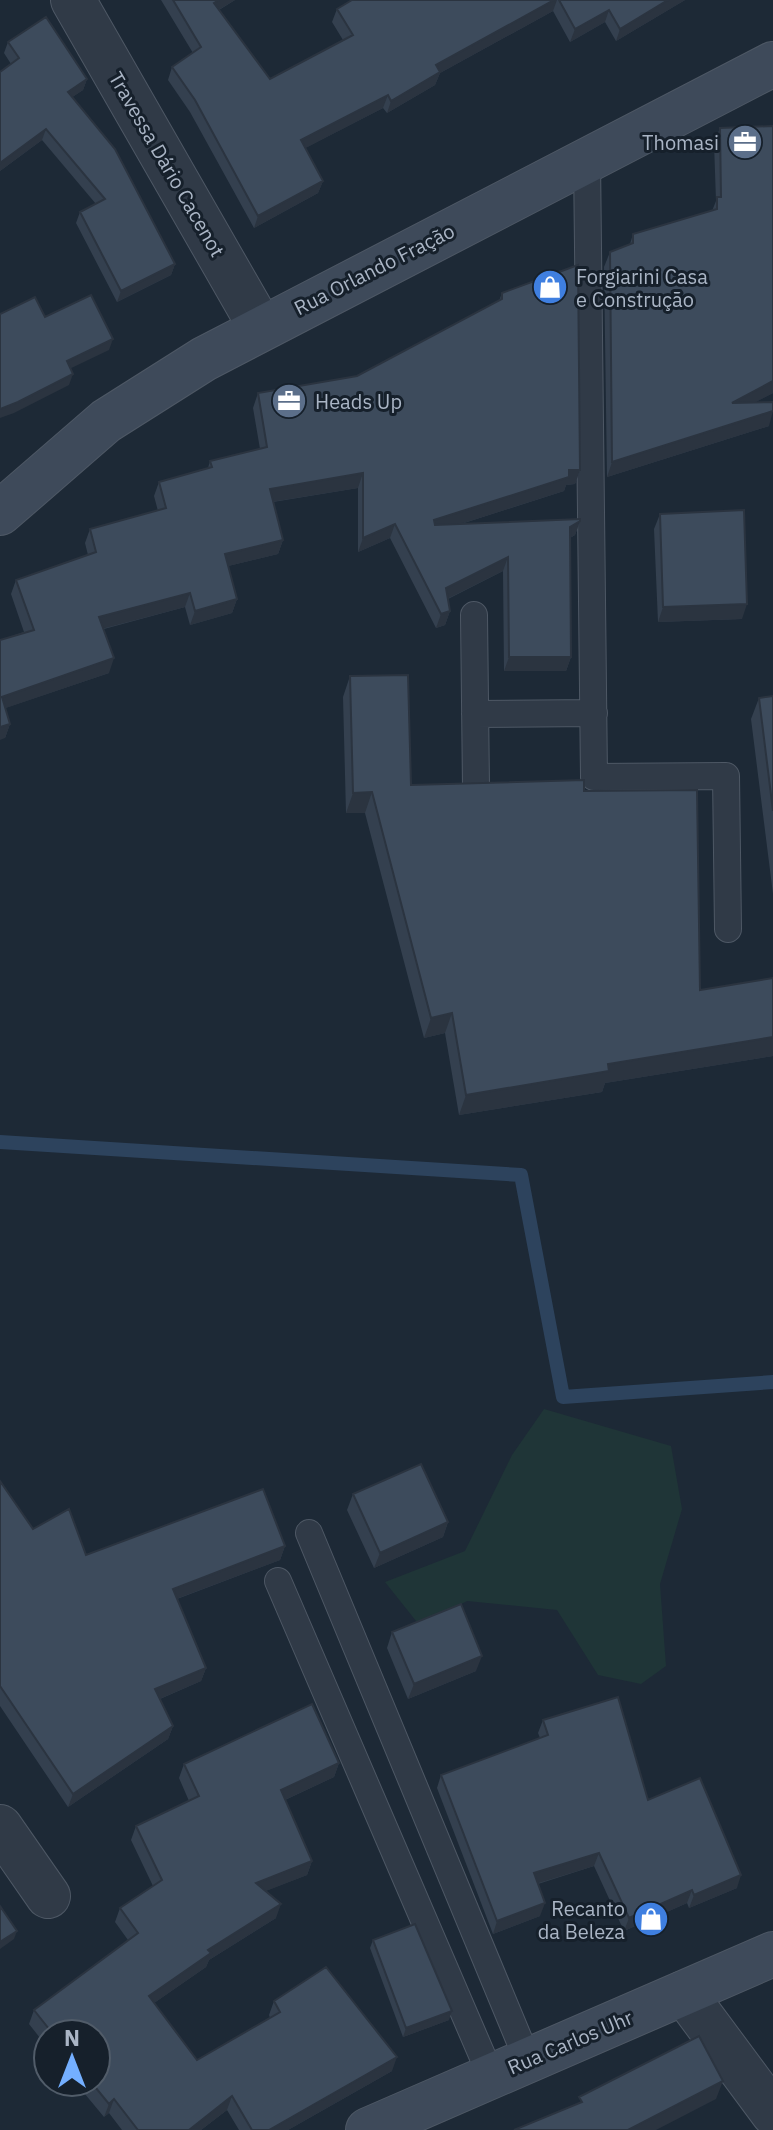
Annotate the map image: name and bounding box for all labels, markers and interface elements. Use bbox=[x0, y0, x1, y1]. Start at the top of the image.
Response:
street label: Travessa Dário Cacenot bbox=[103, 66, 231, 262]
office icon: Thomasi bbox=[726, 123, 764, 161]
place label: Thomasi bbox=[642, 129, 719, 156]
street label: Rua Orlando Fração bbox=[289, 217, 459, 321]
place label: Forgiarini Casa e Construção bbox=[576, 263, 708, 313]
shop icon: Forgiarini Casa e Construção bbox=[531, 268, 569, 306]
office icon: Heads Up bbox=[270, 382, 308, 420]
place label: Heads Up bbox=[315, 388, 402, 415]
place label: Recanto da Beleza bbox=[538, 1895, 625, 1945]
shop icon: Recanto da Beleza bbox=[632, 1900, 670, 1938]
street label: Rua Carlos Uhr bbox=[503, 2004, 637, 2080]
north arrow bbox=[32, 2018, 112, 2098]
text: N bbox=[64, 2023, 80, 2052]

